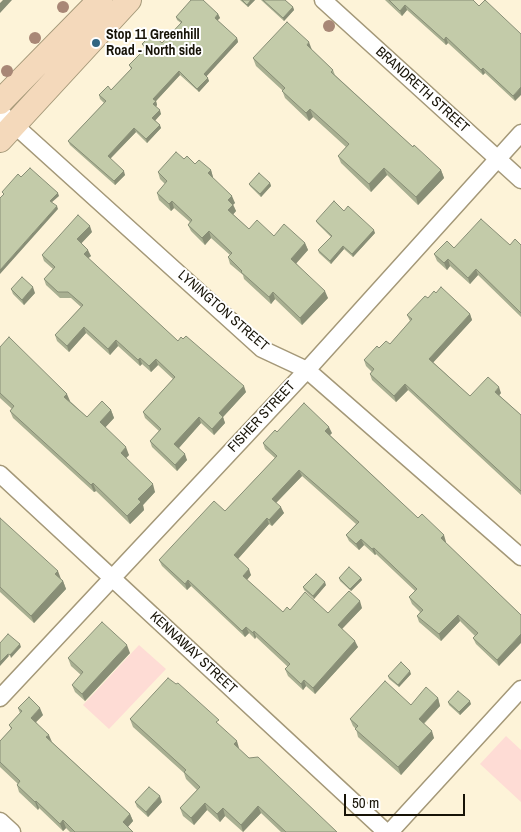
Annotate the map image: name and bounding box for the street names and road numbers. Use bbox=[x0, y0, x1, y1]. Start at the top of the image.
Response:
street label: BRANDRETH STREET bbox=[372, 44, 472, 136]
street label: LYNINGTON STREET bbox=[174, 267, 272, 355]
street label: FISHER STREET bbox=[225, 378, 299, 456]
street label: KENNAWAY STREET bbox=[146, 608, 240, 698]

